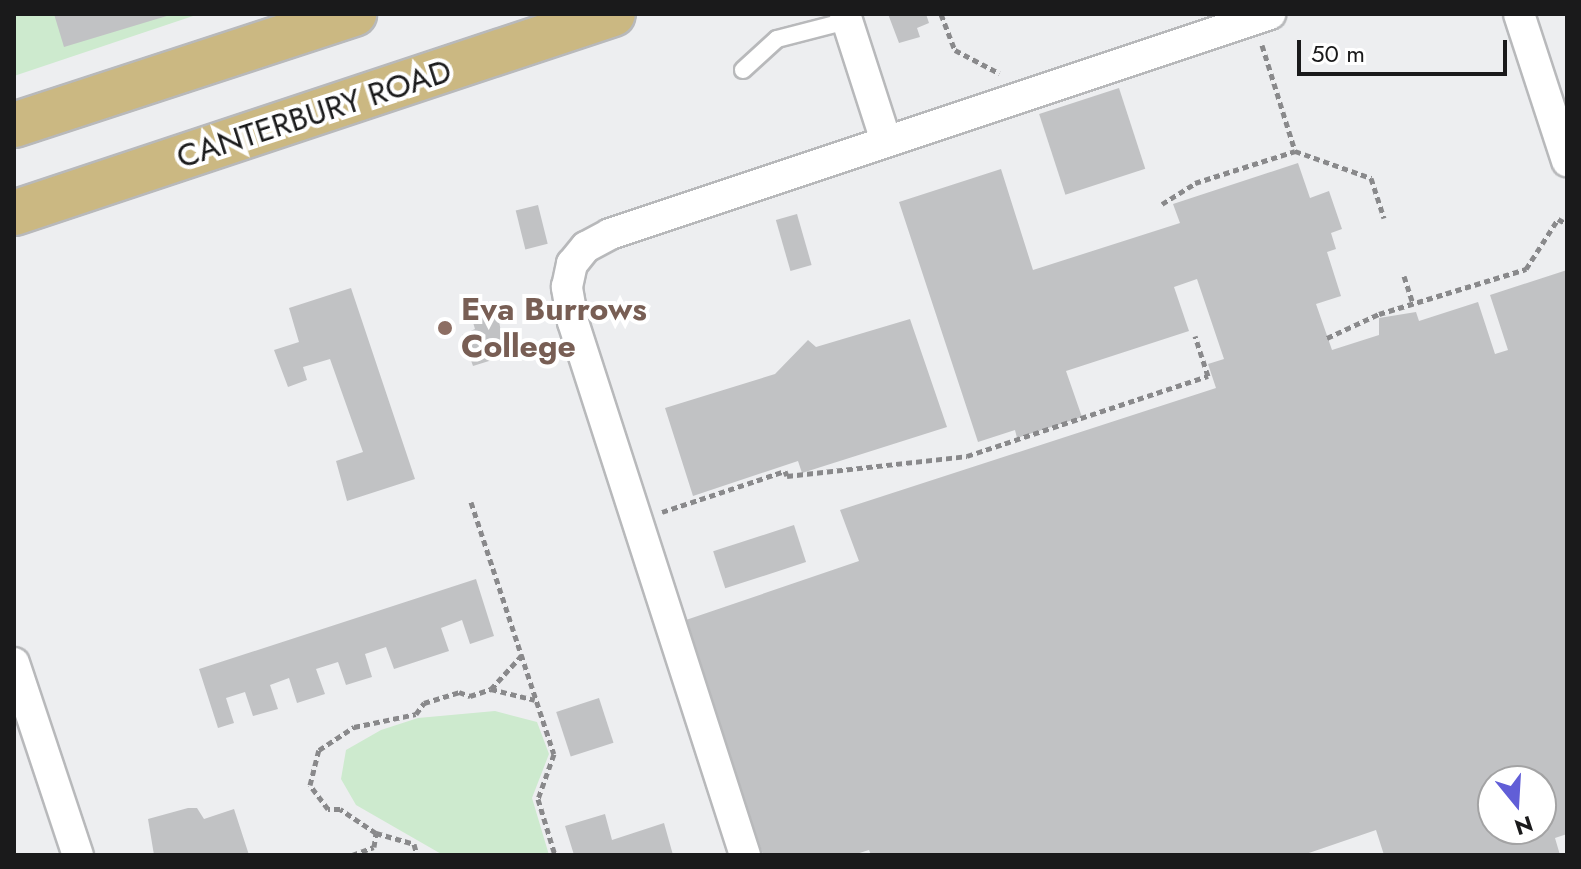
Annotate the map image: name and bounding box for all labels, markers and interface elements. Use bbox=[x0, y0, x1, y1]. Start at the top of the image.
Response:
scale bar bbox=[1301, 24, 1511, 74]
text: 50 m bbox=[1311, 36, 1365, 71]
street label: CANTERBURY ROAD bbox=[172, 52, 456, 176]
place label: Eva Burrows College bbox=[461, 291, 647, 366]
marker: Eva Burrows College bbox=[436, 319, 454, 337]
north arrow bbox=[1477, 765, 1557, 845]
text: N bbox=[1511, 808, 1537, 844]

